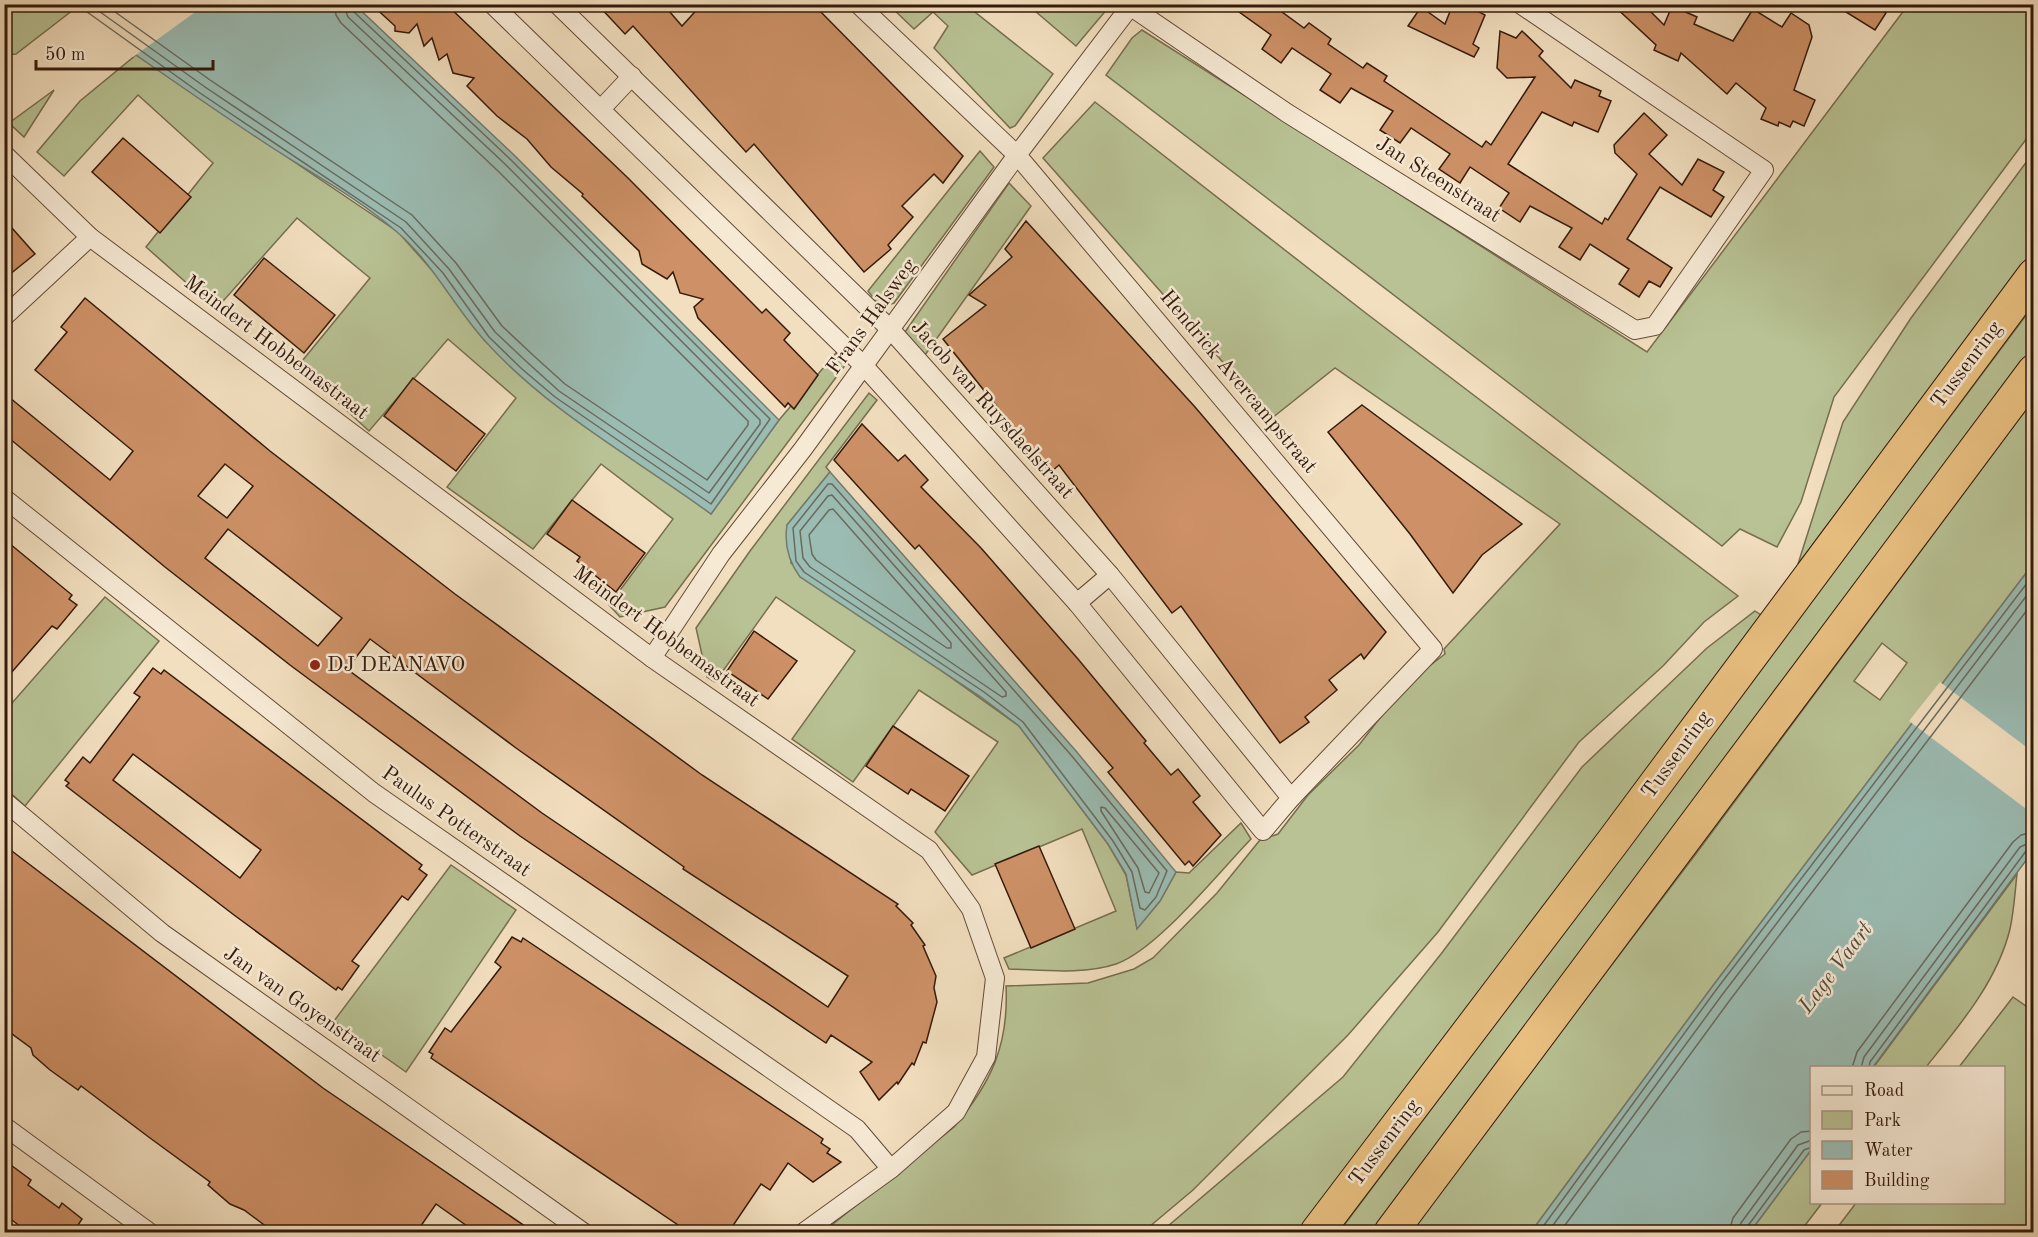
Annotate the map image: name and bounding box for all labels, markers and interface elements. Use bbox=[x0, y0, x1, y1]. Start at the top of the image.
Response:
scale bar bbox=[36, 33, 213, 71]
text: 50 m bbox=[45, 46, 85, 64]
street label: Jan Steenstraat bbox=[1372, 133, 1504, 227]
street label: Frans Halsweg bbox=[823, 255, 921, 379]
street label: Meindert Hobbemastraat bbox=[180, 272, 372, 424]
street label: Hendrick Avercampstraat bbox=[1155, 286, 1321, 478]
street label: Jacob van Ruysdaelstraat bbox=[906, 317, 1078, 503]
street label: Tussenring bbox=[1928, 317, 2007, 412]
street label: Meindert Hobbemastraat bbox=[569, 562, 763, 712]
place label: DJ DEANAVO bbox=[327, 655, 465, 676]
marker: DJ DEANAVO bbox=[308, 658, 322, 672]
street label: Tussenring bbox=[1638, 707, 1716, 803]
street label: Paulus Potterstraat bbox=[378, 763, 534, 881]
water label: Lage Vaart bbox=[1794, 918, 1878, 1018]
street label: Jan van Goyenstraat bbox=[219, 943, 385, 1067]
legend bbox=[1810, 1066, 2005, 1204]
text: Road bbox=[1864, 1082, 1904, 1100]
street label: Tussenring bbox=[1346, 1095, 1425, 1190]
text: Park bbox=[1864, 1112, 1901, 1130]
text: Water bbox=[1864, 1142, 1913, 1160]
text: Building bbox=[1864, 1172, 1930, 1190]

